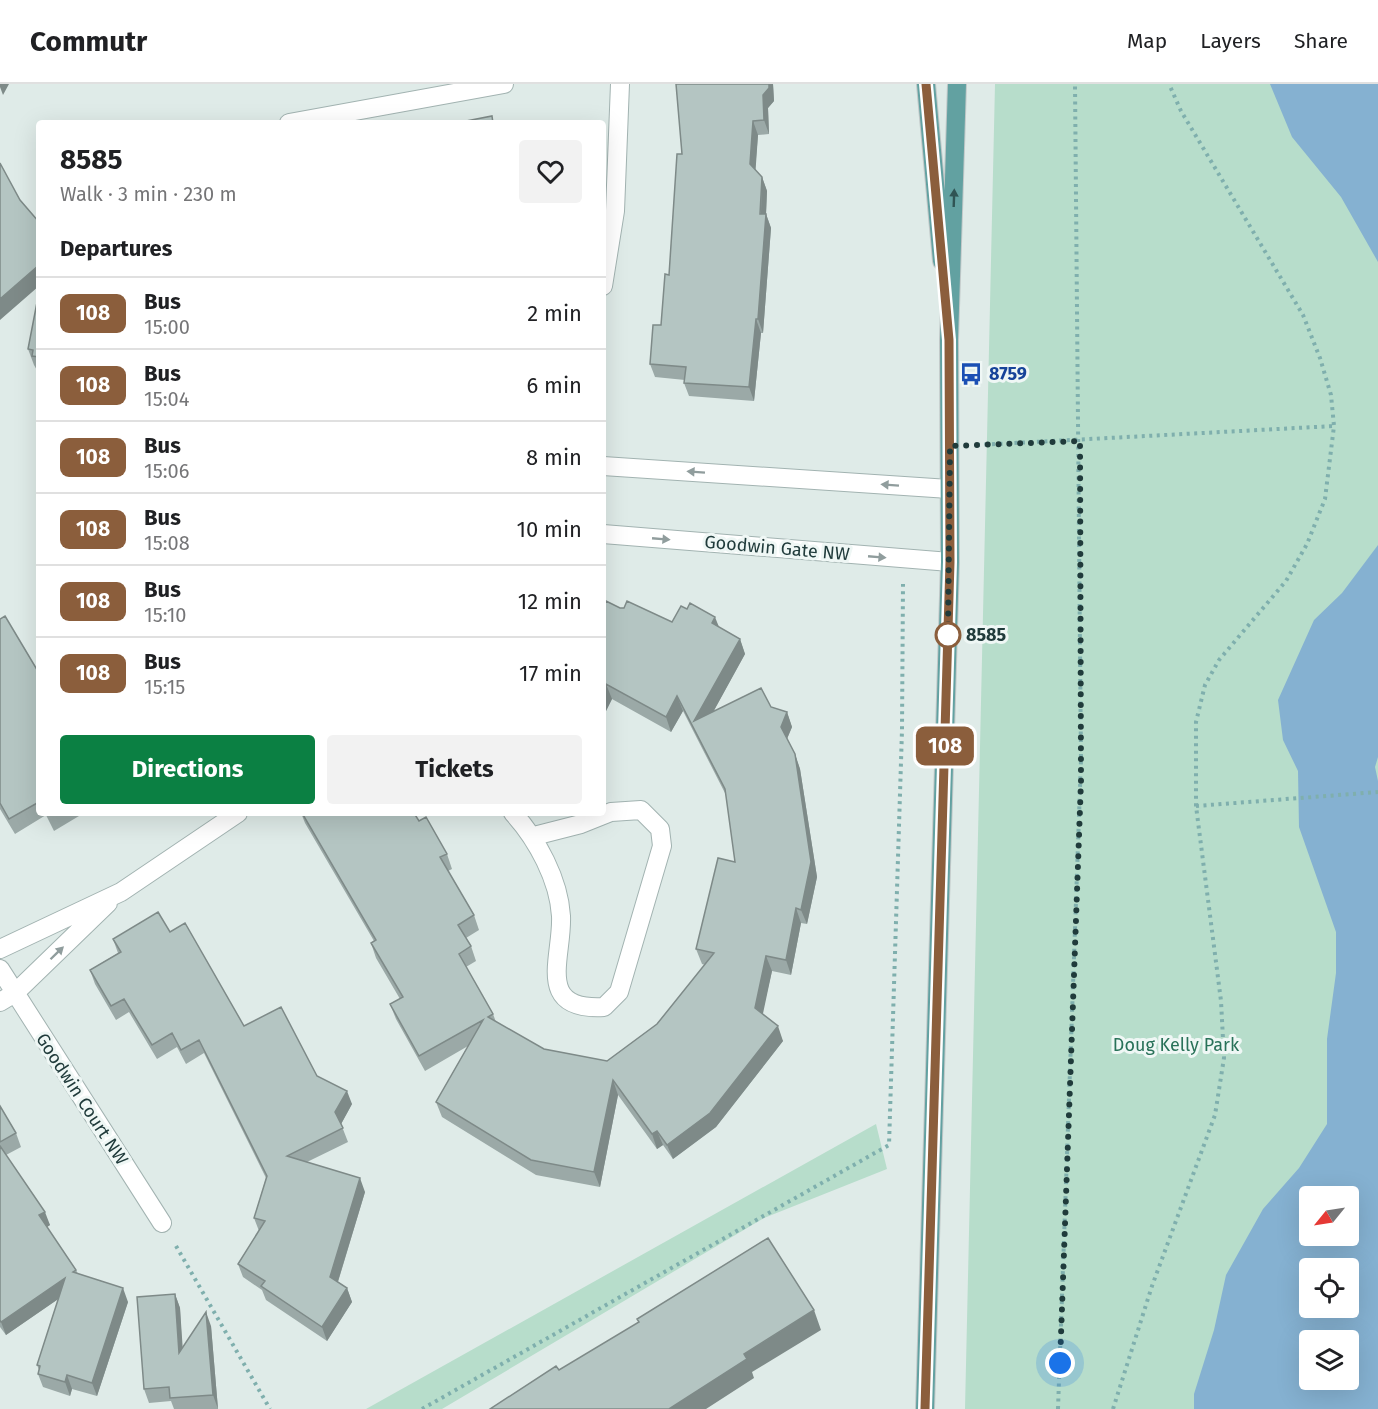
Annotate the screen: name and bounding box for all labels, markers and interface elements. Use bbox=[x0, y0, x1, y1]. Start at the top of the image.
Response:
text: Commutr bbox=[30, 25, 147, 58]
text: Map bbox=[1127, 28, 1167, 54]
text: Layers bbox=[1200, 28, 1261, 54]
text: Share bbox=[1294, 28, 1348, 54]
button: heart bbox=[519, 140, 582, 203]
text: 8585 bbox=[60, 143, 123, 176]
text: Walk · 3 min · 230 m bbox=[60, 182, 237, 206]
one-way arrow bbox=[949, 188, 958, 207]
text: Departures bbox=[60, 235, 172, 262]
text: Bus bbox=[144, 288, 181, 315]
text: 108 bbox=[76, 300, 110, 326]
text: 2 min bbox=[527, 300, 582, 327]
text: 15:00 bbox=[144, 315, 190, 339]
text: Bus bbox=[144, 360, 181, 387]
bus stop icon: 8759 bbox=[958, 361, 984, 387]
place label: 8759 bbox=[989, 363, 1027, 385]
text: 108 bbox=[76, 372, 110, 398]
text: 6 min bbox=[526, 372, 582, 399]
text: 15:04 bbox=[144, 387, 189, 411]
text: Bus bbox=[144, 432, 181, 459]
text: 108 bbox=[76, 444, 110, 470]
text: 8 min bbox=[526, 444, 582, 471]
text: 15:06 bbox=[144, 459, 189, 483]
one-way arrow bbox=[686, 468, 705, 477]
one-way arrow bbox=[881, 481, 900, 490]
text: Bus bbox=[144, 504, 181, 531]
text: 108 bbox=[76, 516, 110, 542]
text: 10 min bbox=[516, 516, 582, 543]
text: 15:08 bbox=[144, 531, 190, 555]
street label: Goodwin Gate NW bbox=[704, 531, 851, 565]
one-way arrow bbox=[652, 534, 671, 544]
one-way arrow bbox=[867, 552, 886, 561]
text: Bus bbox=[144, 576, 181, 603]
text: 108 bbox=[76, 588, 110, 614]
text: 12 min bbox=[518, 588, 582, 615]
text: 15:10 bbox=[144, 603, 187, 627]
marker: 8585 bbox=[935, 622, 961, 648]
place label: 8585 bbox=[966, 624, 1007, 646]
text: Bus bbox=[144, 648, 181, 675]
text: 108 bbox=[76, 660, 110, 686]
text: 17 min bbox=[519, 660, 582, 687]
text: 15:15 bbox=[144, 675, 185, 699]
line badge: 108 bbox=[910, 726, 980, 766]
text: 108 bbox=[928, 733, 962, 759]
button: Directions bbox=[60, 735, 315, 804]
button: Tickets bbox=[327, 735, 582, 804]
one-way arrow bbox=[50, 946, 64, 960]
street label: Goodwin Court NW bbox=[31, 1029, 133, 1169]
park label: Doug Kelly Park bbox=[1113, 1034, 1240, 1056]
north arrow bbox=[1299, 1186, 1359, 1246]
map controls bbox=[1299, 1186, 1359, 1390]
button: locate bbox=[1299, 1258, 1359, 1318]
button: layers bbox=[1299, 1330, 1359, 1390]
your location bbox=[1045, 1348, 1075, 1378]

